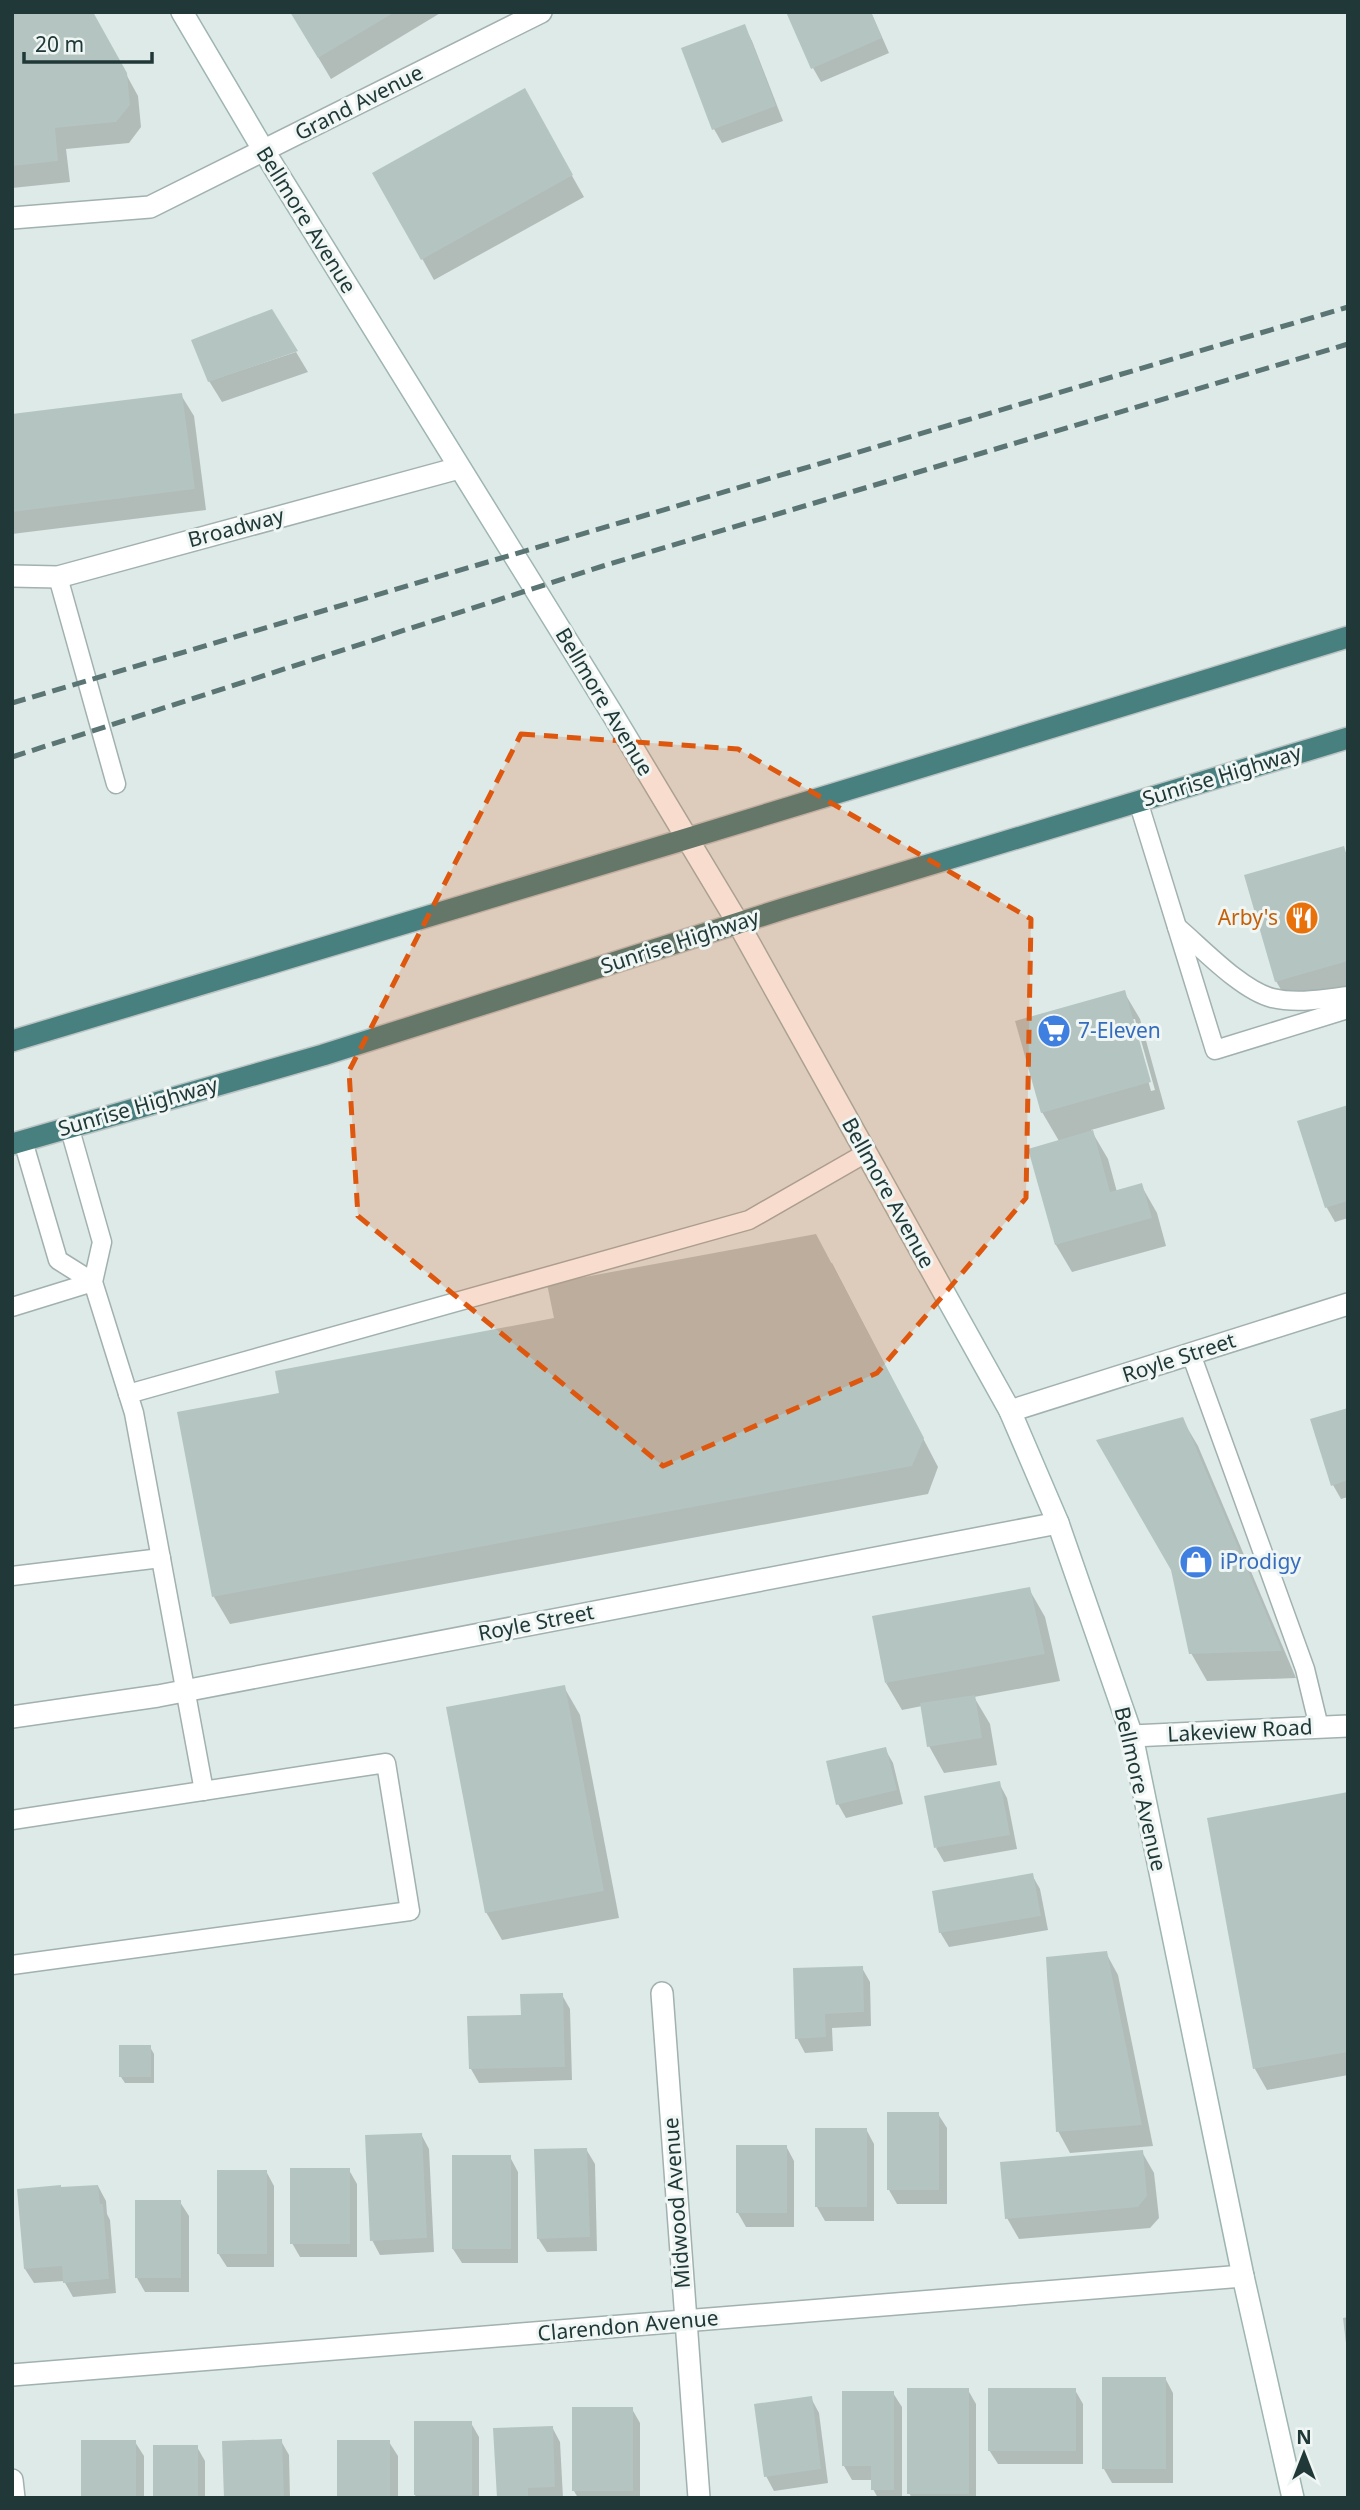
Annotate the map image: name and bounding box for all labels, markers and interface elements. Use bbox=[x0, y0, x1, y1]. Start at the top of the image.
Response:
scale bar bbox=[24, 21, 152, 65]
text: 20 m bbox=[35, 30, 84, 58]
street label: Grand Avenue bbox=[290, 58, 427, 146]
street label: Bellmore Avenue bbox=[250, 141, 363, 298]
street label: Broadway bbox=[185, 501, 287, 553]
street label: Bellmore Avenue bbox=[550, 622, 660, 781]
street label: Sunrise Highway bbox=[1139, 737, 1305, 813]
restaurant icon: Arby's bbox=[1283, 899, 1321, 937]
street label: Sunrise Highway bbox=[597, 902, 763, 980]
place label: Arby's bbox=[1218, 903, 1278, 931]
supermarket icon: 7-Eleven bbox=[1035, 1012, 1073, 1050]
place label: 7-Eleven bbox=[1078, 1016, 1161, 1044]
street label: Sunrise Highway bbox=[55, 1070, 221, 1142]
street label: Bellmore Avenue bbox=[836, 1112, 942, 1273]
street label: Royle Street bbox=[1119, 1325, 1239, 1389]
shop icon: iProdigy bbox=[1177, 1543, 1215, 1581]
place label: iProdigy bbox=[1220, 1547, 1301, 1575]
street label: Royle Street bbox=[476, 1597, 597, 1647]
street label: Bellmore Avenue bbox=[1108, 1704, 1174, 1874]
street label: Lakeview Road bbox=[1167, 1712, 1313, 1748]
street label: Midwood Avenue bbox=[656, 2117, 696, 2290]
street label: Clarendon Avenue bbox=[536, 2303, 719, 2347]
north arrow bbox=[1269, 2419, 1339, 2489]
text: N bbox=[1296, 2424, 1312, 2450]

